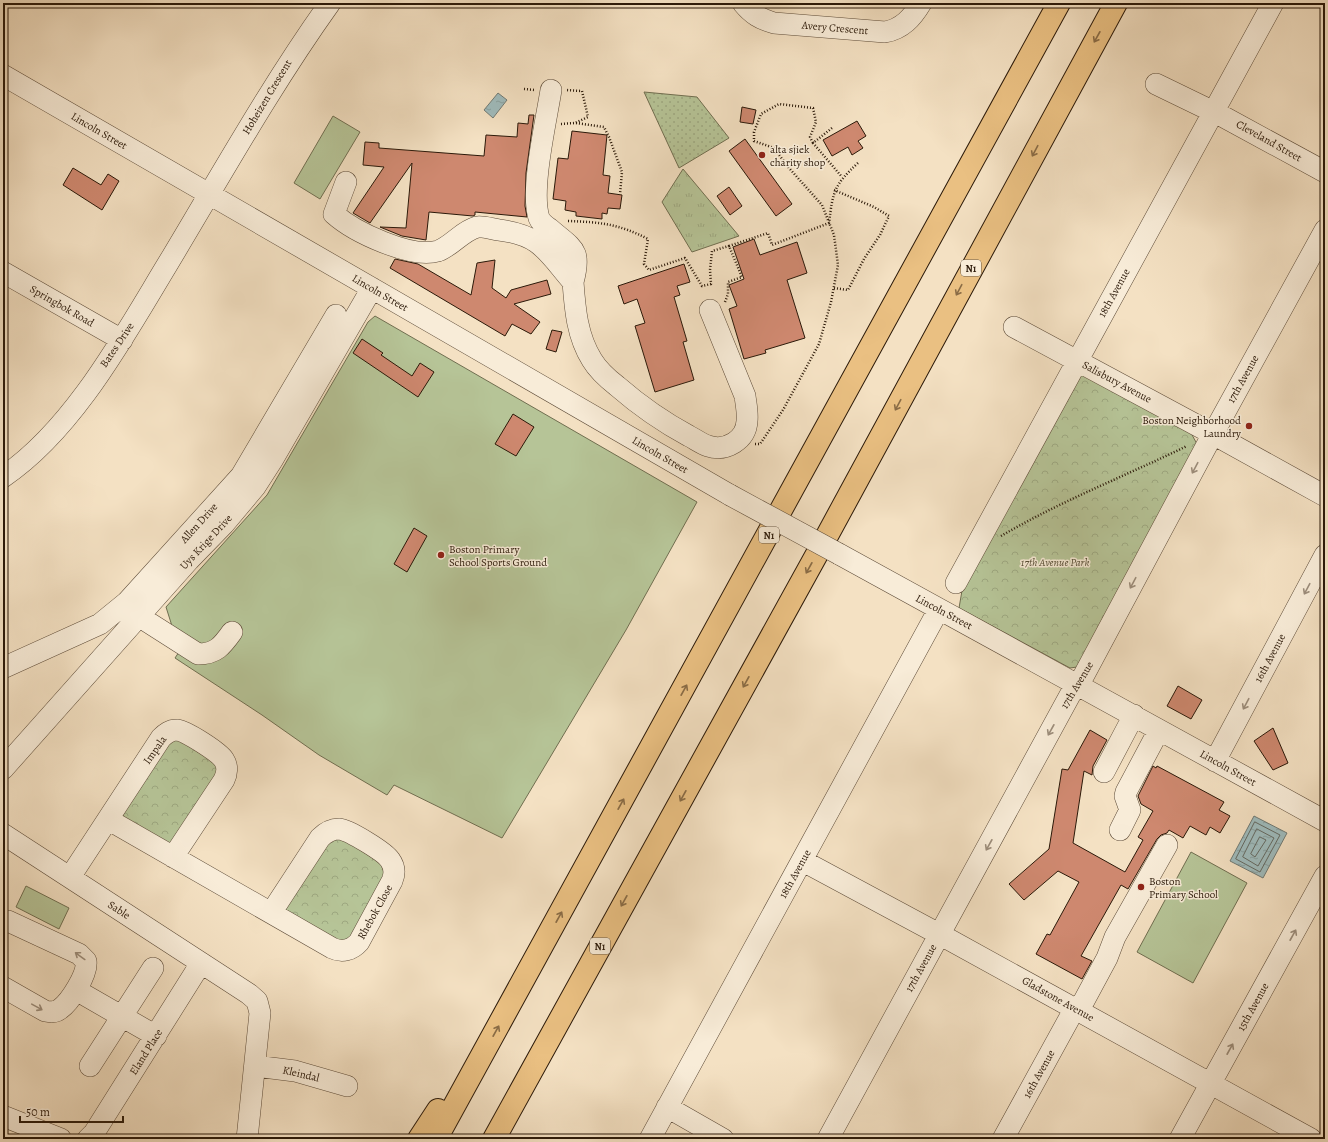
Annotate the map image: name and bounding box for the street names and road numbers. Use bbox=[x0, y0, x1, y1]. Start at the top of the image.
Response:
street label: Avery Crescent bbox=[800, 18, 869, 38]
street label: Hoheizen Crescent bbox=[239, 56, 295, 137]
street label: Lincoln Street bbox=[68, 109, 130, 153]
street label: Cleveland Street bbox=[1233, 117, 1305, 165]
road number: N1 bbox=[961, 260, 981, 276]
street label: 18th Avenue bbox=[1094, 266, 1134, 320]
street label: Lincoln Street bbox=[349, 271, 411, 315]
street label: Springbok Road bbox=[27, 281, 97, 331]
street label: Bates Drive bbox=[96, 319, 138, 371]
street label: 17th Avenue bbox=[1224, 352, 1262, 406]
street label: Salisbury Avenue bbox=[1080, 357, 1154, 407]
street label: Lincoln Street bbox=[629, 433, 691, 477]
street label: Allen Drive bbox=[176, 500, 221, 547]
street label: Uys Krige Drive bbox=[176, 511, 236, 573]
road number: N1 bbox=[759, 527, 779, 543]
street label: Lincoln Street bbox=[913, 591, 975, 633]
street label: 16th Avenue bbox=[1251, 631, 1289, 685]
street label: 17th Avenue bbox=[1057, 658, 1097, 712]
street label: Impala bbox=[140, 732, 171, 767]
street label: Lincoln Street bbox=[1197, 746, 1259, 790]
street label: 18th Avenue bbox=[775, 847, 815, 901]
street label: Rhebok Close bbox=[354, 882, 396, 942]
street label: Sable bbox=[105, 897, 133, 923]
road number: N1 bbox=[590, 938, 610, 954]
street label: 17th Avenue bbox=[902, 941, 940, 995]
street label: Gladstone Avenue bbox=[1019, 973, 1097, 1025]
street label: 15th Avenue bbox=[1234, 980, 1272, 1034]
street label: Eland Place bbox=[126, 1026, 166, 1078]
street label: 16th Avenue bbox=[1020, 1047, 1059, 1101]
street label: Kleindal bbox=[281, 1062, 321, 1086]

